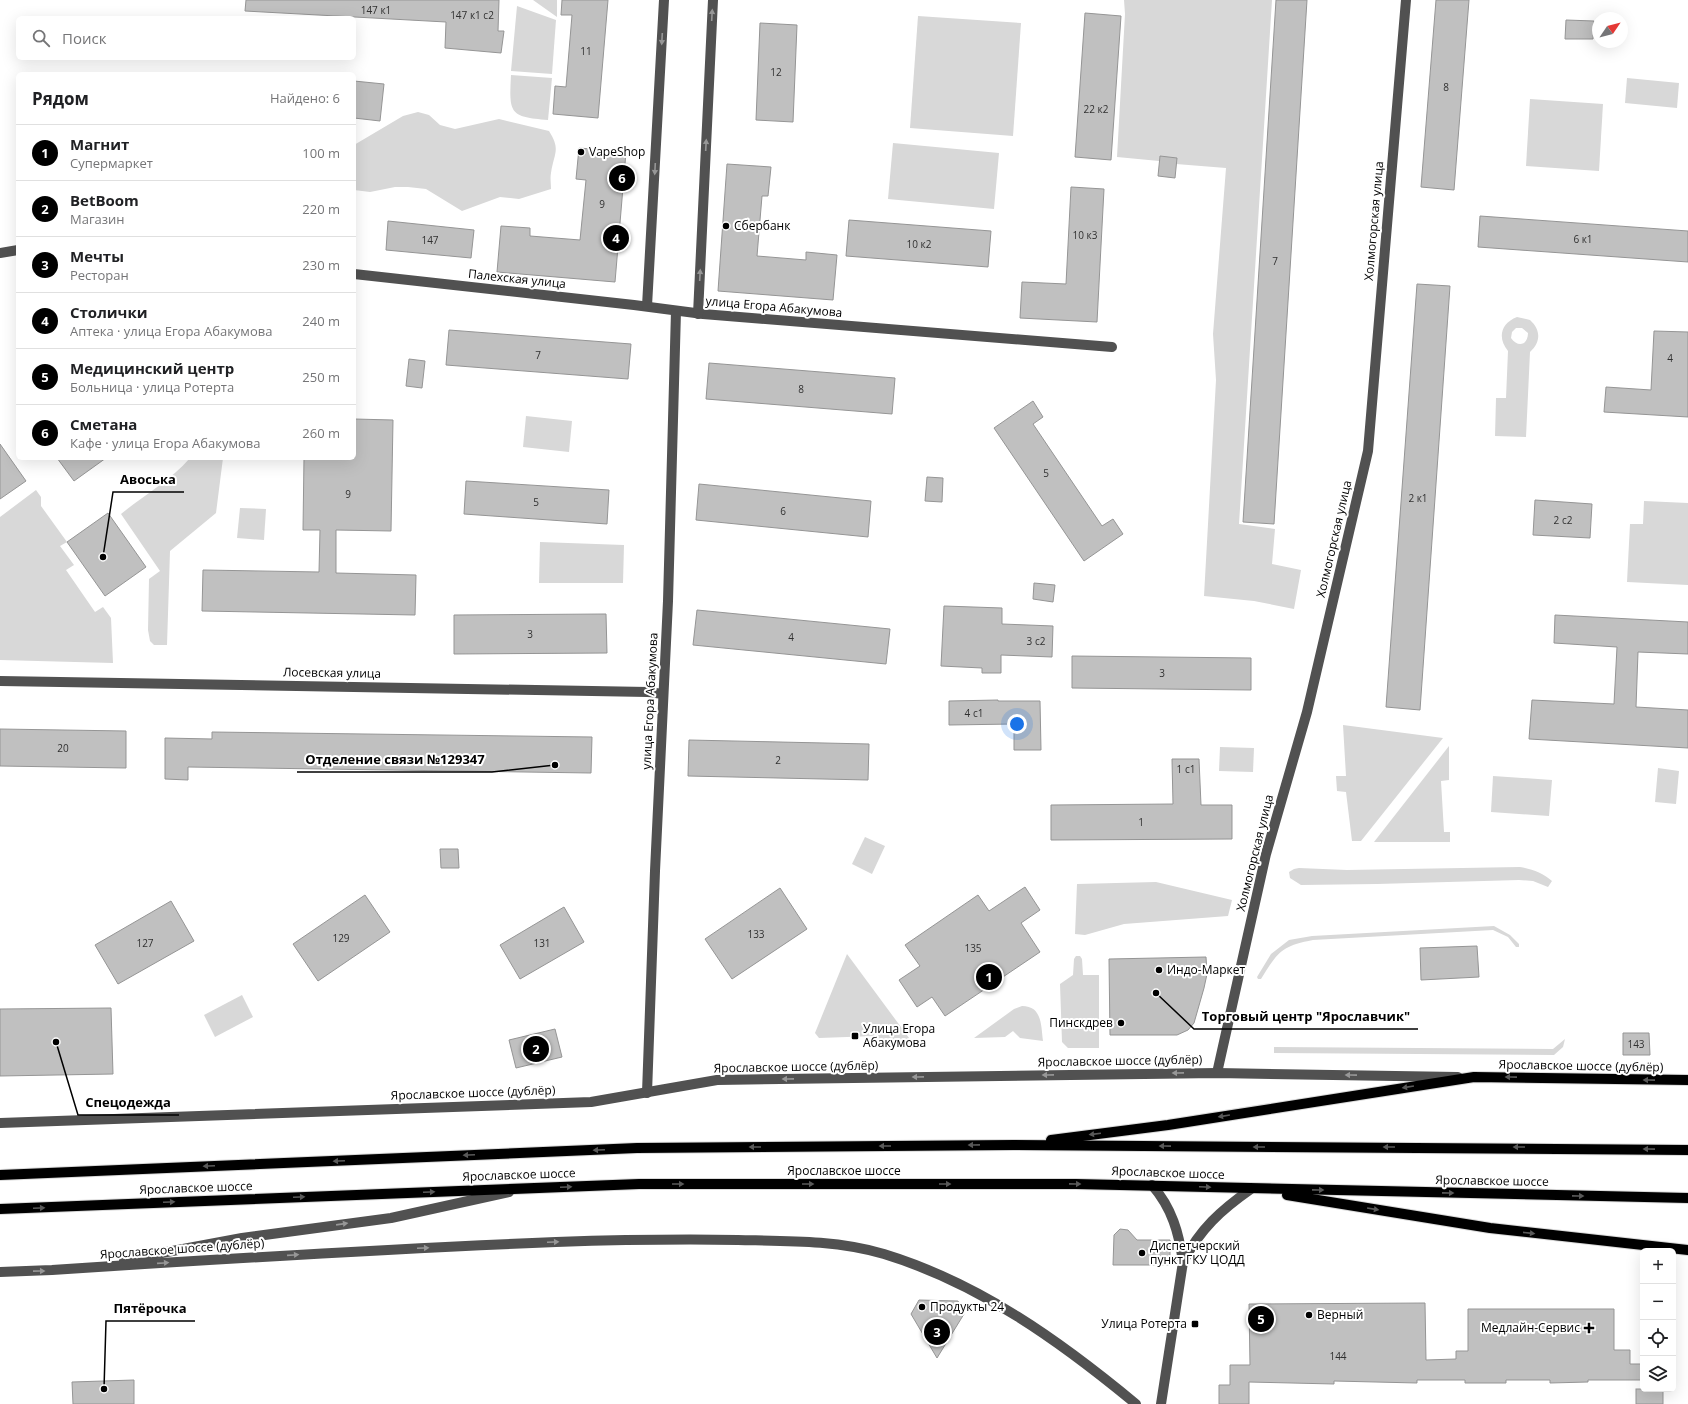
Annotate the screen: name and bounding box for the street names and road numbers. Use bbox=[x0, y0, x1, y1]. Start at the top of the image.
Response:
street label: Холмогорская улица bbox=[1360, 161, 1387, 281]
street label: Палехская улица bbox=[467, 265, 567, 292]
street label: улица Егора Абакумова bbox=[705, 292, 843, 321]
street label: Холмогорская улица bbox=[1312, 479, 1355, 599]
street label: улица Егора Абакумова bbox=[637, 632, 662, 770]
street label: Лосевская улица bbox=[283, 663, 381, 682]
street label: Холмогорская улица bbox=[1232, 793, 1277, 913]
street label: Ярославское шоссе (дублёр) bbox=[1038, 1051, 1203, 1070]
street label: Ярославское шоссе (дублёр) bbox=[1499, 1056, 1664, 1075]
street label: Ярославское шоссе (дублёр) bbox=[714, 1057, 879, 1076]
street label: Ярославское шоссе (дублёр) bbox=[390, 1081, 556, 1104]
street label: Ярославское шоссе bbox=[787, 1162, 901, 1179]
street label: Ярославское шоссе bbox=[1111, 1162, 1225, 1183]
street label: Ярославское шоссе bbox=[462, 1164, 576, 1185]
street label: Ярославское шоссе bbox=[1435, 1171, 1549, 1190]
street label: Ярославское шоссе bbox=[139, 1177, 253, 1198]
street label: Ярославское шоссе (дублёр) bbox=[99, 1234, 265, 1263]

